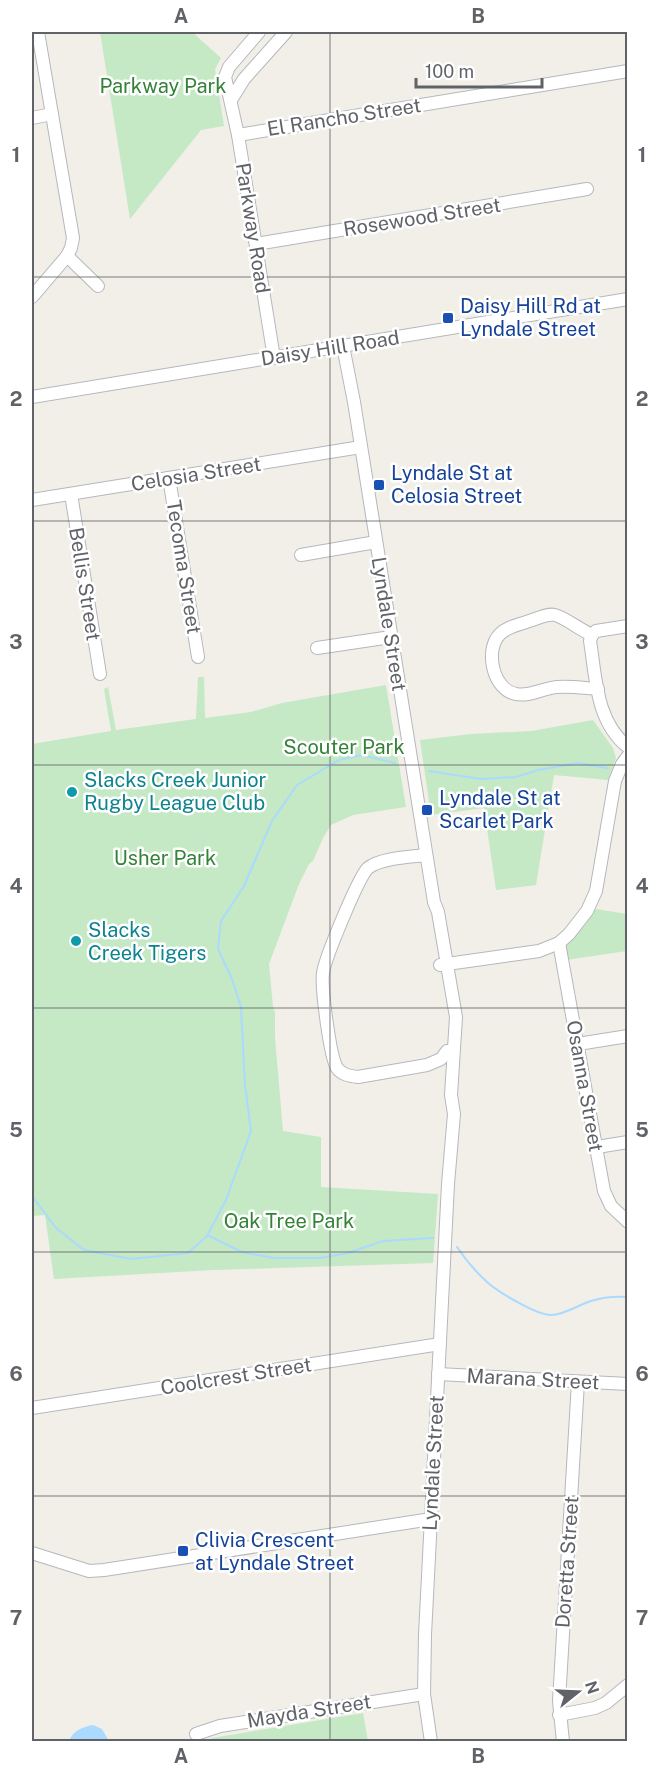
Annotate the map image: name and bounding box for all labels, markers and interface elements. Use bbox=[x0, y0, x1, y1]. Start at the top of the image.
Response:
text: A bbox=[174, 4, 188, 28]
text: B bbox=[471, 4, 485, 28]
scale bar bbox=[416, 51, 542, 89]
text: 100 m bbox=[425, 61, 474, 82]
park label: Parkway Park bbox=[99, 74, 227, 98]
street label: El Rancho Street bbox=[265, 93, 423, 141]
text: 1 bbox=[12, 143, 20, 167]
text: 1 bbox=[638, 143, 646, 167]
street label: Parkway Road bbox=[231, 161, 275, 295]
street label: Rosewood Street bbox=[342, 193, 502, 241]
place label: Daisy Hill Rd at Lyndale Street bbox=[460, 294, 601, 341]
marker: Daisy Hill Rd at Lyndale Street bbox=[441, 311, 455, 325]
street label: Daisy Hill Road bbox=[259, 325, 401, 371]
text: 2 bbox=[10, 387, 22, 411]
text: 2 bbox=[636, 387, 648, 411]
street label: Celosia Street bbox=[129, 452, 263, 496]
place label: Lyndale St at Celosia Street bbox=[391, 461, 522, 508]
marker: Lyndale St at Celosia Street bbox=[372, 478, 386, 492]
street label: Tecoma Street bbox=[162, 498, 206, 636]
street label: Bellis Street bbox=[64, 525, 106, 643]
street label: Lyndale Street bbox=[367, 555, 411, 693]
text: 3 bbox=[9, 630, 23, 654]
text: 3 bbox=[635, 630, 649, 654]
park label: Scouter Park bbox=[283, 735, 405, 759]
place label: Slacks Creek Junior Rugby League Club bbox=[84, 768, 267, 815]
marker: Slacks Creek Junior Rugby League Club bbox=[65, 785, 79, 799]
place label: Lyndale St at Scarlet Park bbox=[439, 786, 561, 833]
marker: Lyndale St at Scarlet Park bbox=[420, 803, 434, 817]
park label: Usher Park bbox=[114, 846, 216, 870]
text: 4 bbox=[9, 874, 23, 898]
text: 4 bbox=[635, 874, 649, 898]
place label: Slacks Creek Tigers bbox=[88, 918, 206, 965]
marker: Slacks Creek Tigers bbox=[69, 934, 83, 948]
street label: Osanna Street bbox=[562, 1018, 608, 1154]
text: 5 bbox=[9, 1118, 23, 1142]
text: 5 bbox=[635, 1118, 649, 1142]
park label: Oak Tree Park bbox=[224, 1209, 354, 1233]
street label: Coolcrest Street bbox=[159, 1352, 313, 1400]
text: 6 bbox=[9, 1362, 23, 1386]
text: 6 bbox=[635, 1362, 649, 1386]
street label: Marana Street bbox=[466, 1364, 600, 1394]
street label: Lyndale Street bbox=[417, 1394, 449, 1532]
street label: Doretta Street bbox=[550, 1495, 584, 1629]
place label: Clivia Crescent at Lyndale Street bbox=[195, 1528, 354, 1575]
marker: Clivia Crescent at Lyndale Street bbox=[176, 1544, 190, 1558]
text: 7 bbox=[10, 1606, 22, 1630]
text: 7 bbox=[636, 1606, 648, 1630]
north arrow bbox=[548, 1662, 608, 1722]
text: N bbox=[581, 1679, 603, 1696]
street label: Mayda Street bbox=[245, 1689, 373, 1733]
text: A bbox=[174, 1744, 188, 1768]
text: B bbox=[471, 1744, 485, 1768]

